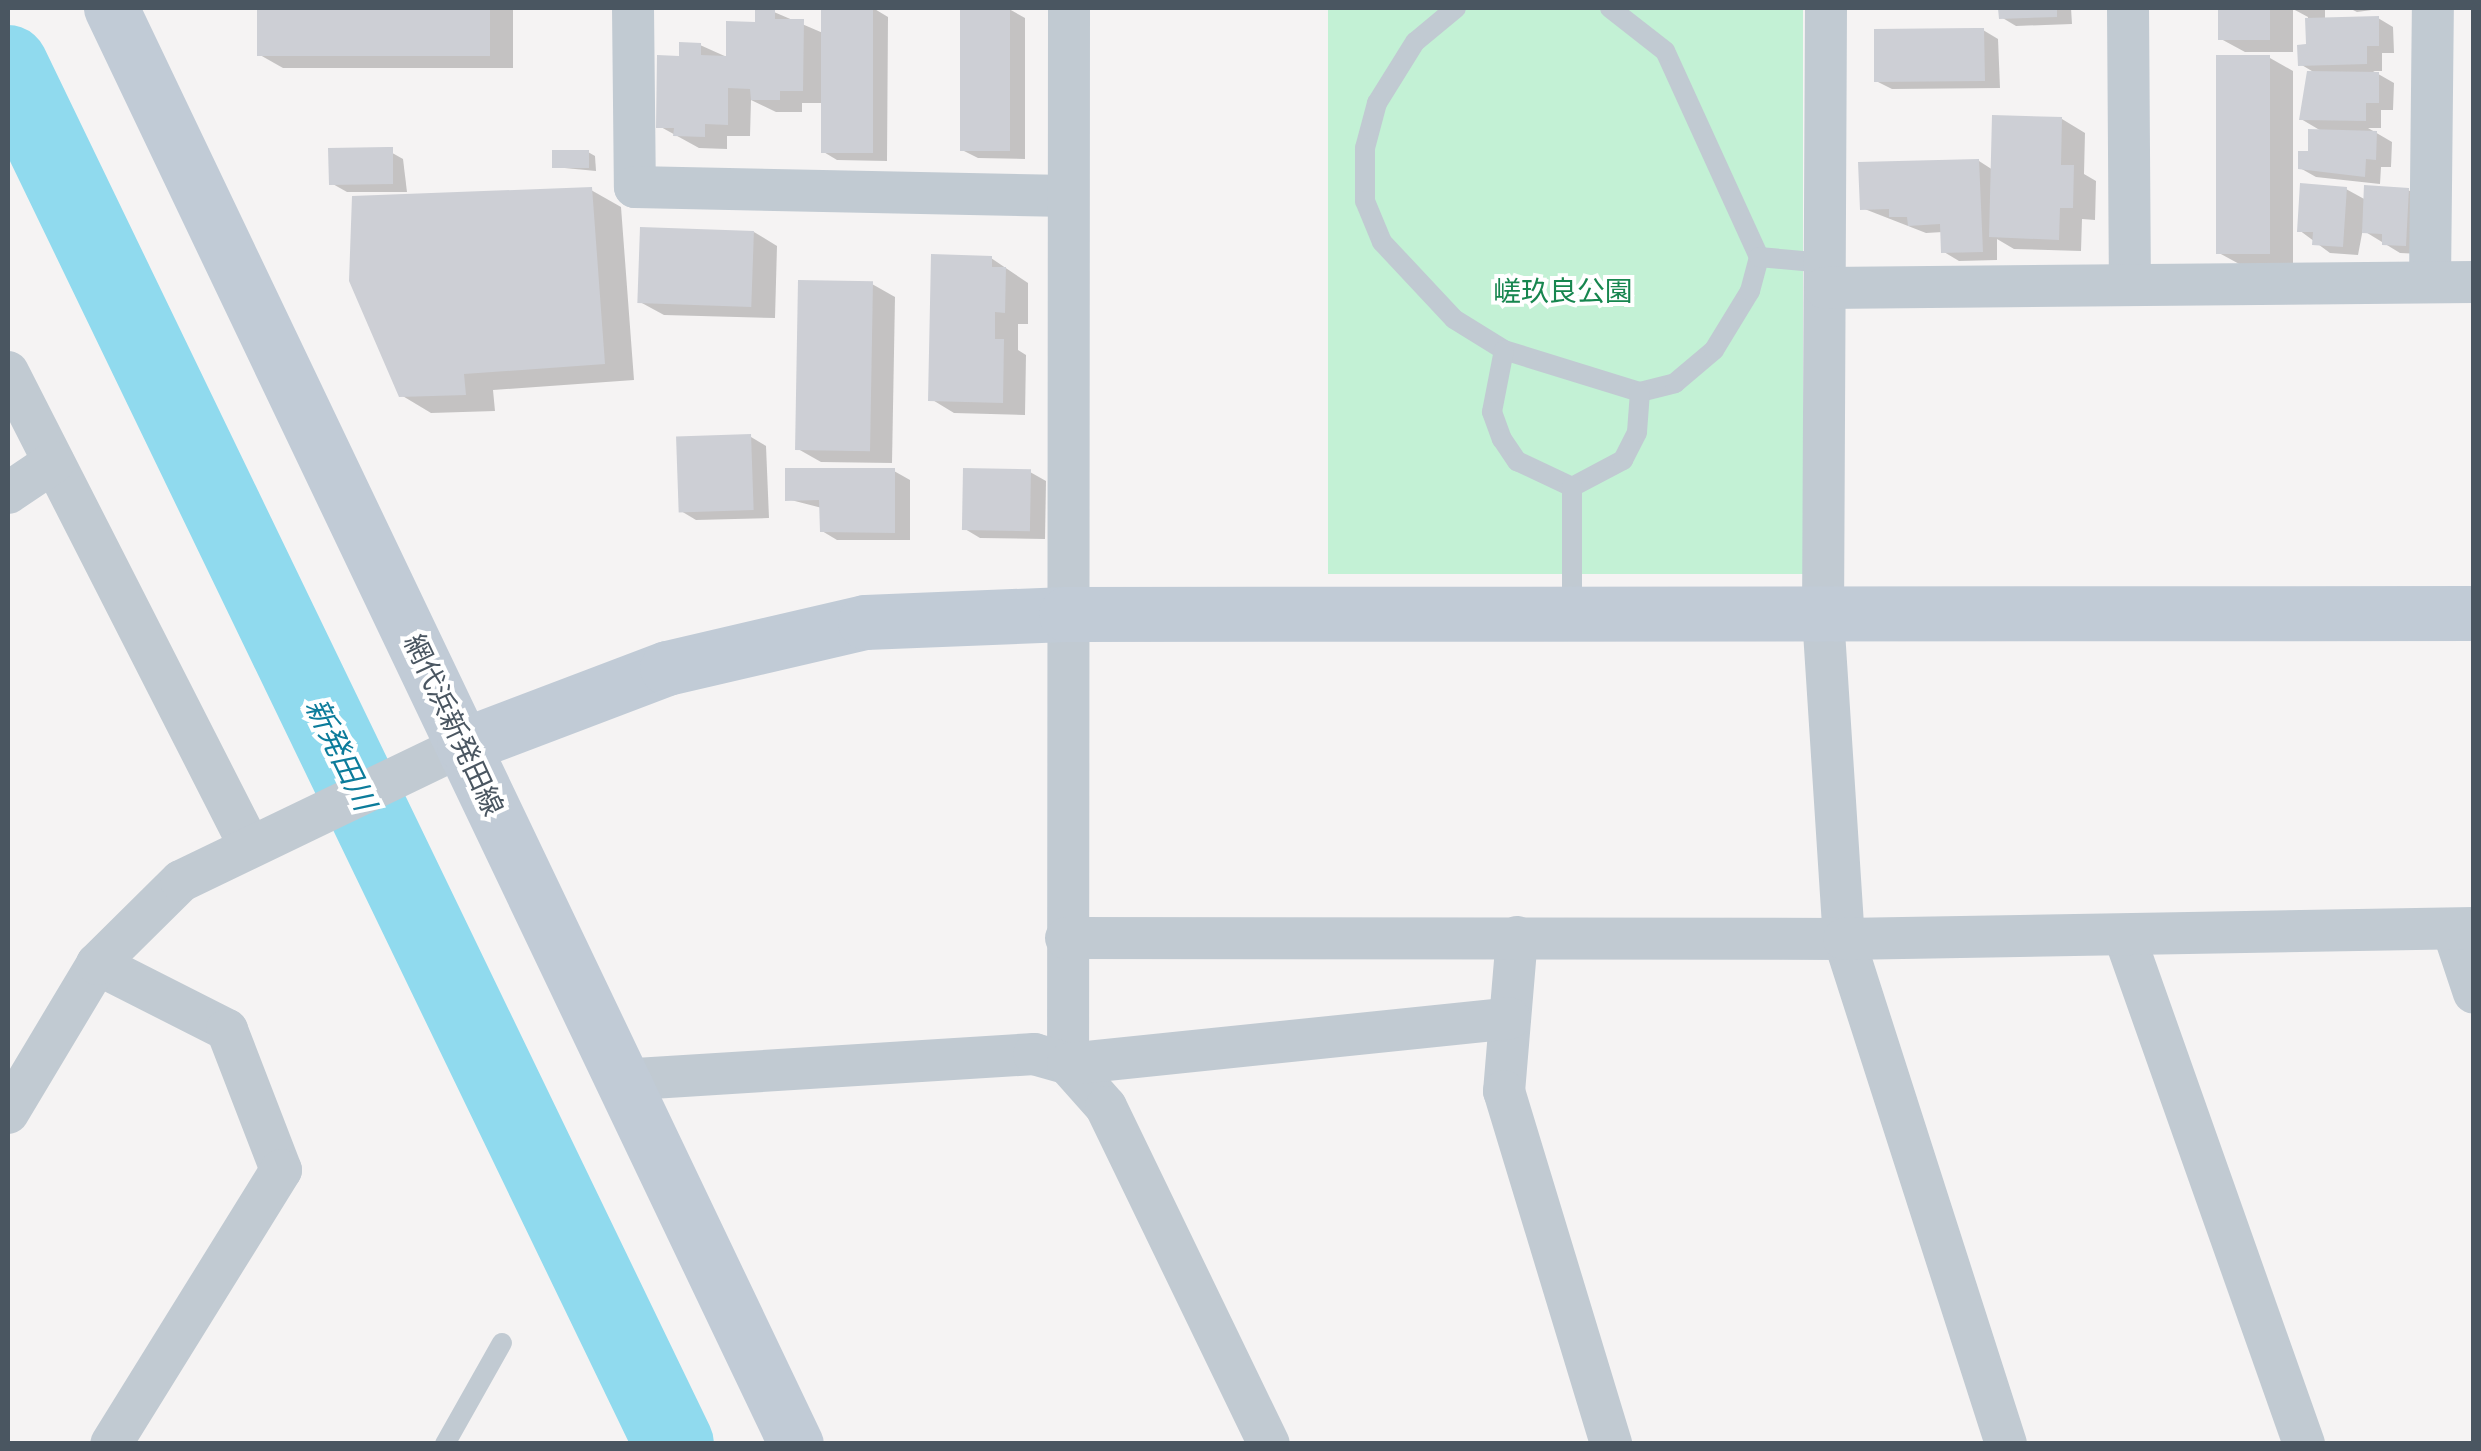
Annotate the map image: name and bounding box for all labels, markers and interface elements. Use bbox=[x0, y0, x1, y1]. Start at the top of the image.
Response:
park label: 嵯玖良公園 bbox=[1493, 274, 1633, 308]
street label: 網代浜新発田線 bbox=[397, 629, 511, 821]
water label: 新発田川 bbox=[299, 692, 383, 816]

